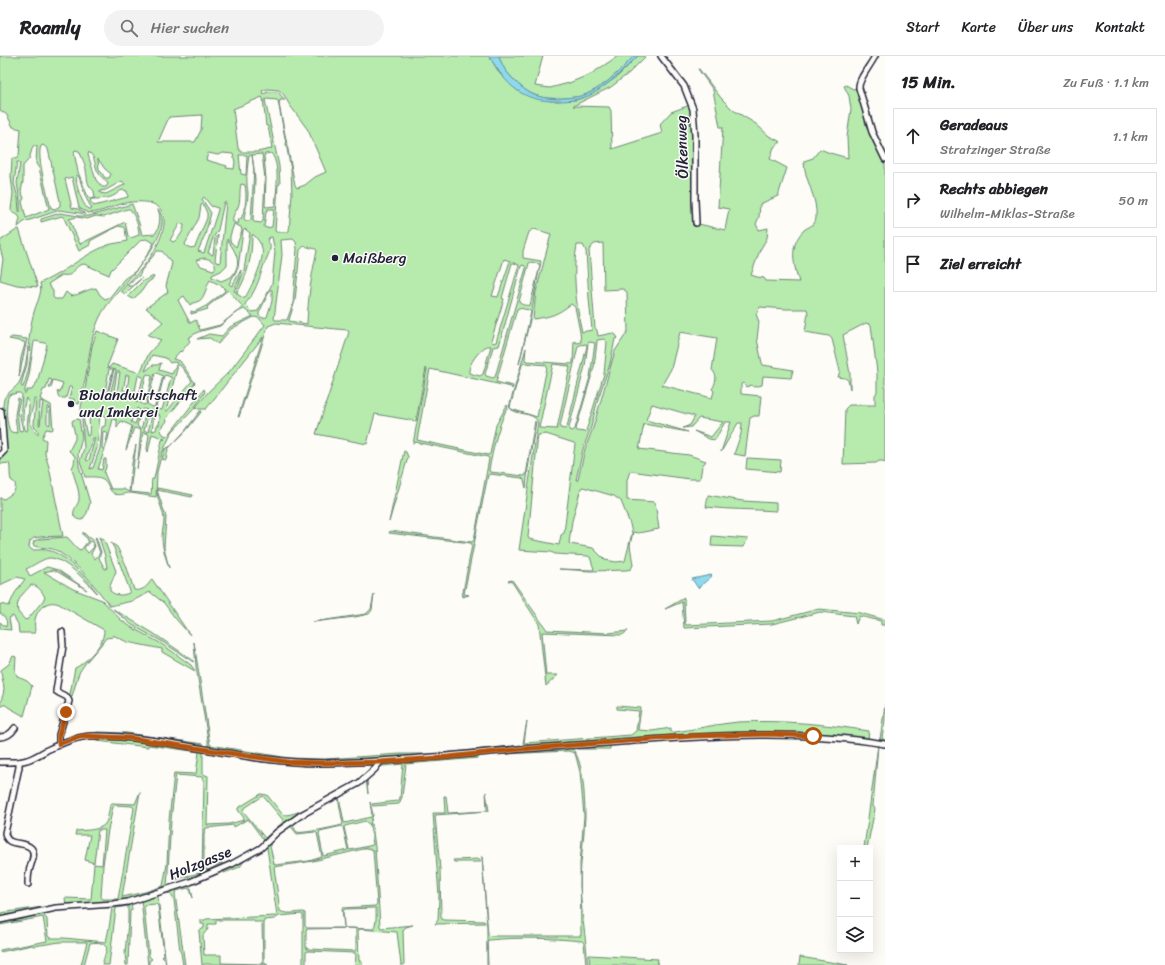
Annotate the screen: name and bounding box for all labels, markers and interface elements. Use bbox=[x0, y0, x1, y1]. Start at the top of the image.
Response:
search box bbox=[104, 10, 384, 46]
text: Roamly bbox=[20, 11, 80, 44]
text: Hier suchen bbox=[150, 15, 229, 41]
text: Start bbox=[906, 15, 939, 40]
text: Karte bbox=[961, 15, 996, 40]
text: Über uns bbox=[1018, 15, 1073, 40]
text: Kontakt bbox=[1095, 15, 1145, 40]
icon: search bbox=[118, 17, 140, 39]
text: 15 Min. bbox=[901, 67, 956, 97]
text: Zu Fuß · 1.1 km bbox=[1063, 71, 1149, 94]
text: Geradeaus bbox=[940, 112, 1008, 138]
street label: Ölkenweg bbox=[668, 114, 696, 179]
icon: ahead bbox=[902, 125, 924, 147]
text: 1.1 km bbox=[1113, 125, 1148, 148]
text: Stratzinger Straße bbox=[940, 138, 1051, 161]
text: Rechts abbiegen bbox=[940, 176, 1048, 202]
icon: right bbox=[902, 189, 924, 211]
text: 50 m bbox=[1118, 189, 1148, 212]
text: Wilhelm-Miklas-Straße bbox=[940, 202, 1075, 225]
place label: Maißberg bbox=[343, 245, 406, 271]
text: Ziel erreicht bbox=[940, 251, 1021, 277]
marker: Maißberg bbox=[330, 253, 340, 263]
icon: arrive bbox=[902, 253, 924, 275]
place label: Biolandwirtschaft und Imkerei bbox=[79, 382, 197, 425]
marker: Biolandwirtschaft und Imkerei bbox=[66, 399, 76, 409]
route end bbox=[57, 703, 75, 721]
route start bbox=[804, 727, 822, 745]
street label: Holzgasse bbox=[165, 839, 235, 887]
map controls bbox=[837, 845, 873, 953]
button: + bbox=[837, 845, 873, 881]
button: − bbox=[837, 881, 873, 917]
button: layers bbox=[837, 917, 873, 953]

